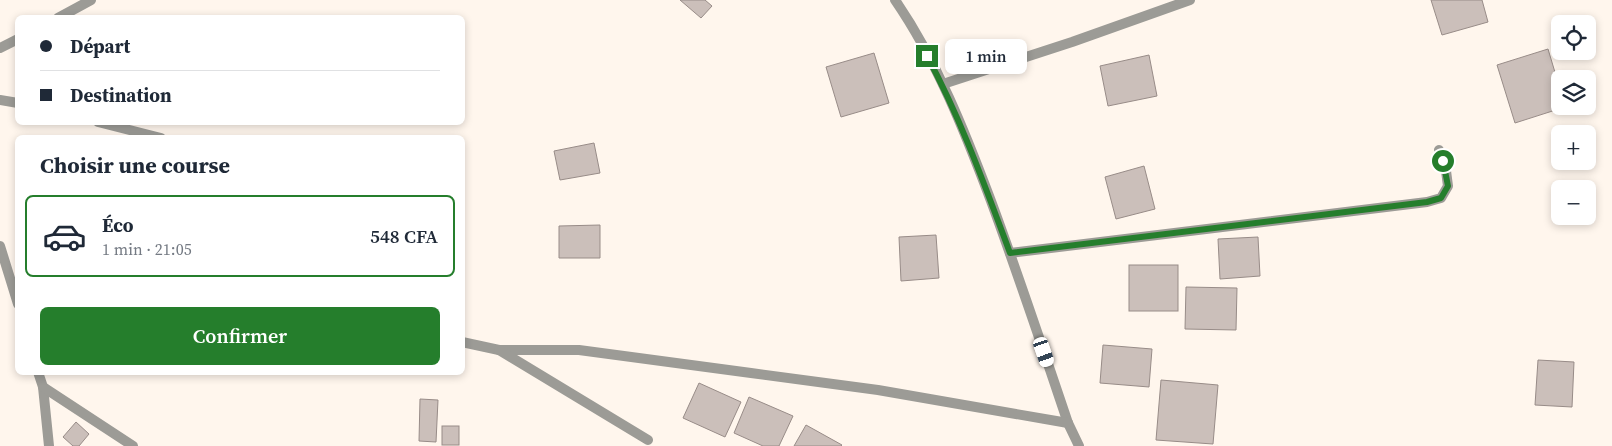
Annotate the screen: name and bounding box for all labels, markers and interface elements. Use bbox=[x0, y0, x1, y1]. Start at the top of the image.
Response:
map controls bbox=[1551, 15, 1596, 225]
button: locate bbox=[1551, 15, 1596, 60]
text: Départ bbox=[70, 33, 130, 59]
callout: 1 min bbox=[944, 38, 1027, 74]
route end bbox=[916, 45, 938, 67]
text: 1 min bbox=[965, 45, 1007, 67]
button: layers bbox=[1551, 70, 1596, 115]
text: Destination bbox=[70, 82, 172, 108]
button: + bbox=[1551, 125, 1596, 170]
text: Choisir une course bbox=[40, 150, 230, 180]
route start bbox=[1432, 150, 1454, 172]
button: − bbox=[1551, 180, 1596, 225]
text: Éco bbox=[102, 212, 134, 238]
icon: car bbox=[42, 214, 87, 259]
text: 548 CFA bbox=[370, 223, 438, 249]
text: 1 min · 21:05 bbox=[102, 238, 192, 260]
button: Confirmer bbox=[40, 307, 440, 365]
car bbox=[1032, 335, 1055, 369]

